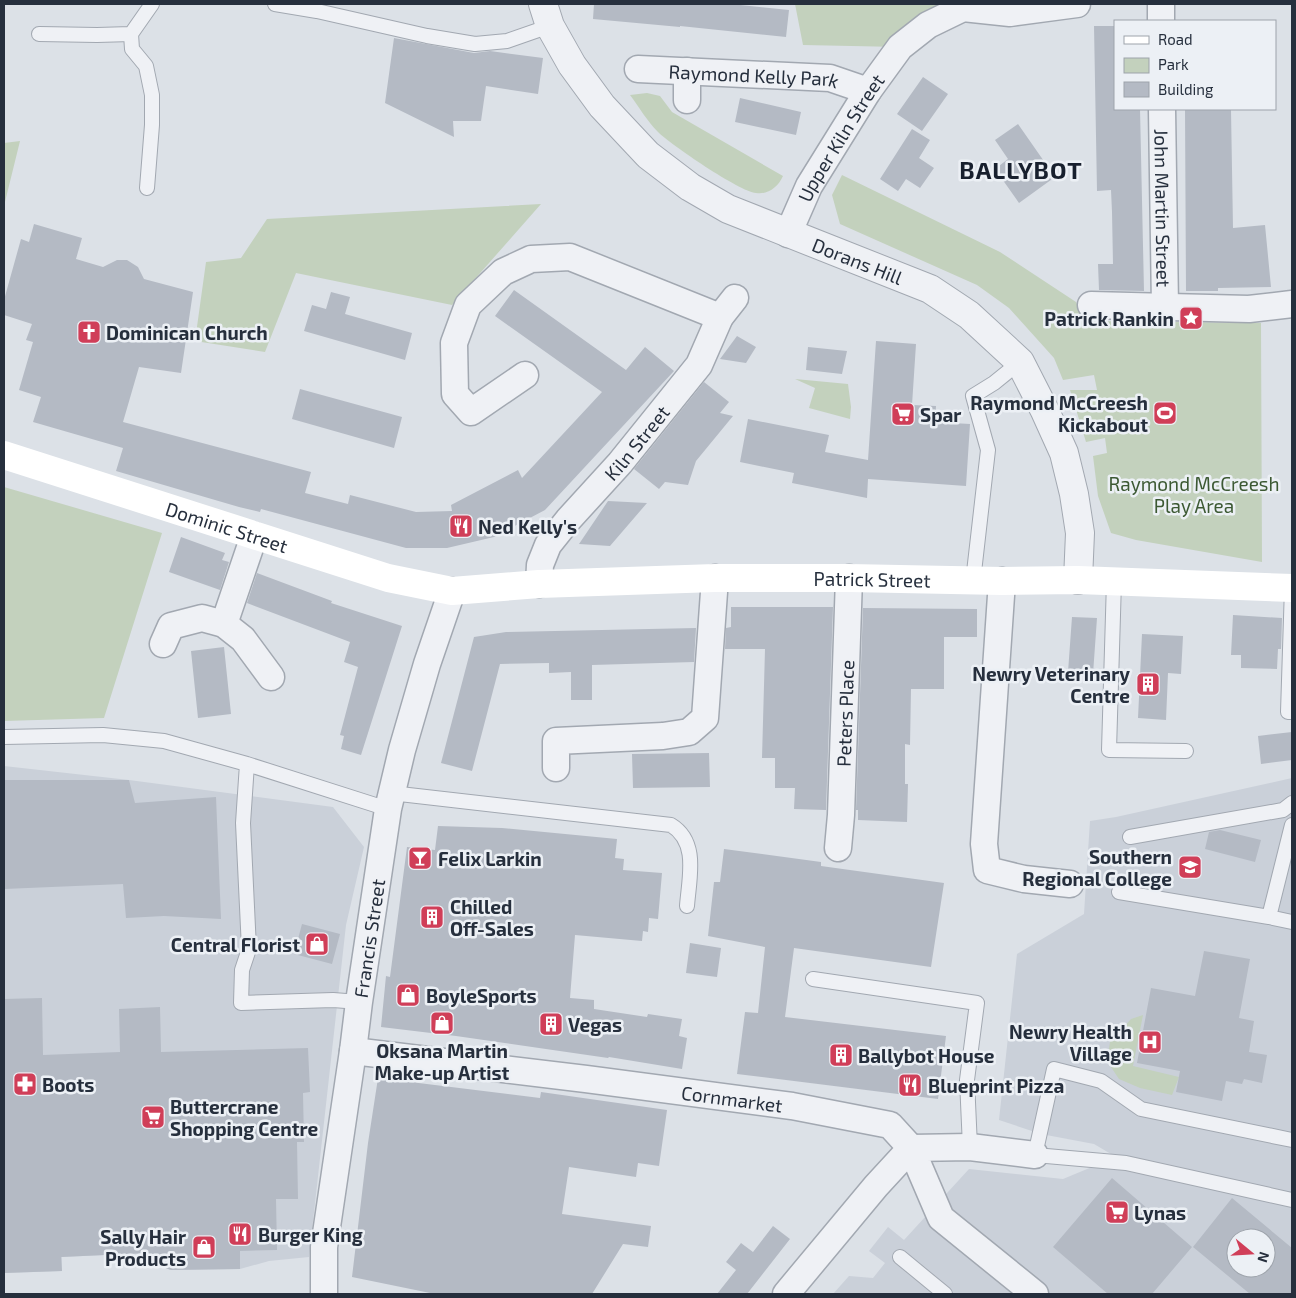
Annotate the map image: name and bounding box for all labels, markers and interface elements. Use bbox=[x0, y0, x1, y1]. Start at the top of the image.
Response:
legend bbox=[1114, 20, 1276, 110]
text: Road bbox=[1158, 30, 1193, 48]
text: Park bbox=[1158, 55, 1189, 73]
street label: Raymond Kelly Park bbox=[668, 59, 843, 92]
street label: Upper Kiln Street bbox=[792, 69, 888, 205]
text: Building bbox=[1158, 80, 1214, 98]
street label: John Martin Street bbox=[1151, 129, 1176, 287]
district label: BALLYBOT bbox=[959, 155, 1083, 184]
street label: Dorans Hill bbox=[809, 232, 906, 289]
place icon: Patrick Rankin bbox=[1178, 305, 1204, 331]
place label: Patrick Rankin bbox=[1044, 307, 1174, 330]
church icon: Dominican Church bbox=[76, 319, 102, 345]
place label: Dominican Church bbox=[106, 321, 268, 344]
place label: Raymond McCreesh Kickabout bbox=[970, 391, 1148, 436]
street label: Kiln Street bbox=[599, 400, 674, 484]
sports icon: Raymond McCreesh Kickabout bbox=[1152, 400, 1178, 426]
supermarket icon: Spar bbox=[890, 401, 916, 427]
place label: Spar bbox=[920, 403, 961, 426]
park label: Raymond McCreesh Play Area bbox=[1108, 472, 1280, 517]
street label: Dominic Street bbox=[163, 496, 291, 557]
restaurant icon: Ned Kelly's bbox=[448, 513, 474, 539]
place label: Ned Kelly's bbox=[478, 515, 577, 539]
street label: Patrick Street bbox=[814, 567, 931, 591]
street label: Peters Place bbox=[831, 659, 858, 767]
place label: Newry Veterinary Centre bbox=[972, 662, 1130, 707]
building icon: Newry Veterinary Centre bbox=[1135, 671, 1161, 697]
bar icon: Felix Larkin bbox=[407, 845, 433, 871]
place label: Southern Regional College bbox=[1022, 845, 1172, 890]
place label: Felix Larkin bbox=[438, 847, 542, 870]
school or university icon: Southern Regional College bbox=[1177, 854, 1203, 880]
street label: Francis Street bbox=[348, 877, 389, 999]
place label: Chilled Off-Sales bbox=[450, 895, 534, 940]
building icon: Chilled Off-Sales bbox=[419, 904, 445, 930]
shop icon: Central Florist bbox=[304, 931, 330, 957]
place label: Central Florist bbox=[171, 933, 300, 956]
shop icon: BoyleSports bbox=[395, 982, 421, 1008]
place label: BoyleSports bbox=[426, 984, 537, 1008]
shop icon: Oksana Martin Make-up Artist bbox=[429, 1010, 455, 1036]
building icon: Vegas bbox=[538, 1011, 564, 1037]
place label: Vegas bbox=[568, 1013, 622, 1036]
place label: Newry Health Village bbox=[1009, 1020, 1132, 1065]
hospital icon: Newry Health Village bbox=[1137, 1029, 1163, 1055]
place label: Oksana Martin Make-up Artist bbox=[375, 1039, 510, 1084]
building icon: Ballybot House bbox=[828, 1042, 854, 1068]
place label: Ballybot House bbox=[858, 1044, 995, 1068]
pharmacy icon: Boots bbox=[12, 1071, 38, 1097]
restaurant icon: Blueprint Pizza bbox=[897, 1072, 923, 1098]
place label: Boots bbox=[42, 1073, 94, 1096]
place label: Blueprint Pizza bbox=[928, 1074, 1064, 1097]
street label: Cornmarket bbox=[680, 1080, 784, 1116]
place label: Buttercrane Shopping Centre bbox=[170, 1095, 318, 1140]
supermarket icon: Buttercrane Shopping Centre bbox=[140, 1104, 166, 1130]
supermarket icon: Lynas bbox=[1104, 1199, 1130, 1225]
place label: Lynas bbox=[1134, 1201, 1186, 1225]
restaurant icon: Burger King bbox=[227, 1221, 253, 1247]
place label: Burger King bbox=[258, 1223, 363, 1246]
place label: Sally Hair Products bbox=[100, 1225, 186, 1270]
north arrow bbox=[1226, 1228, 1276, 1278]
shop icon: Sally Hair Products bbox=[191, 1234, 217, 1260]
text: N bbox=[1254, 1250, 1273, 1265]

